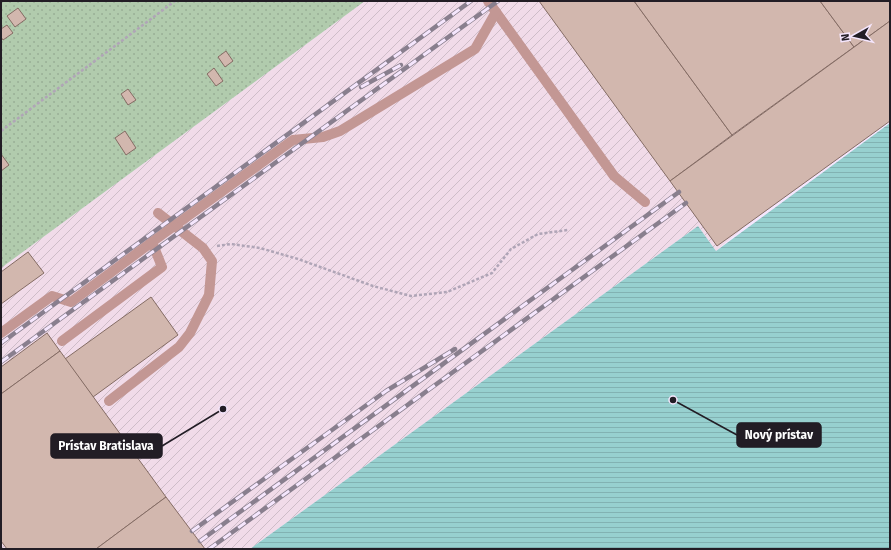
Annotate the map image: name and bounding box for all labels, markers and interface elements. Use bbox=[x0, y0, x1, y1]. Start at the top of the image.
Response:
north arrow bbox=[835, 16, 875, 56]
text: N bbox=[839, 33, 853, 42]
callout: Nový prístav bbox=[737, 423, 821, 447]
text: Nový prístav bbox=[745, 428, 814, 442]
callout: Prístav Bratislava bbox=[51, 434, 162, 458]
text: Prístav Bratislava bbox=[58, 439, 154, 453]

